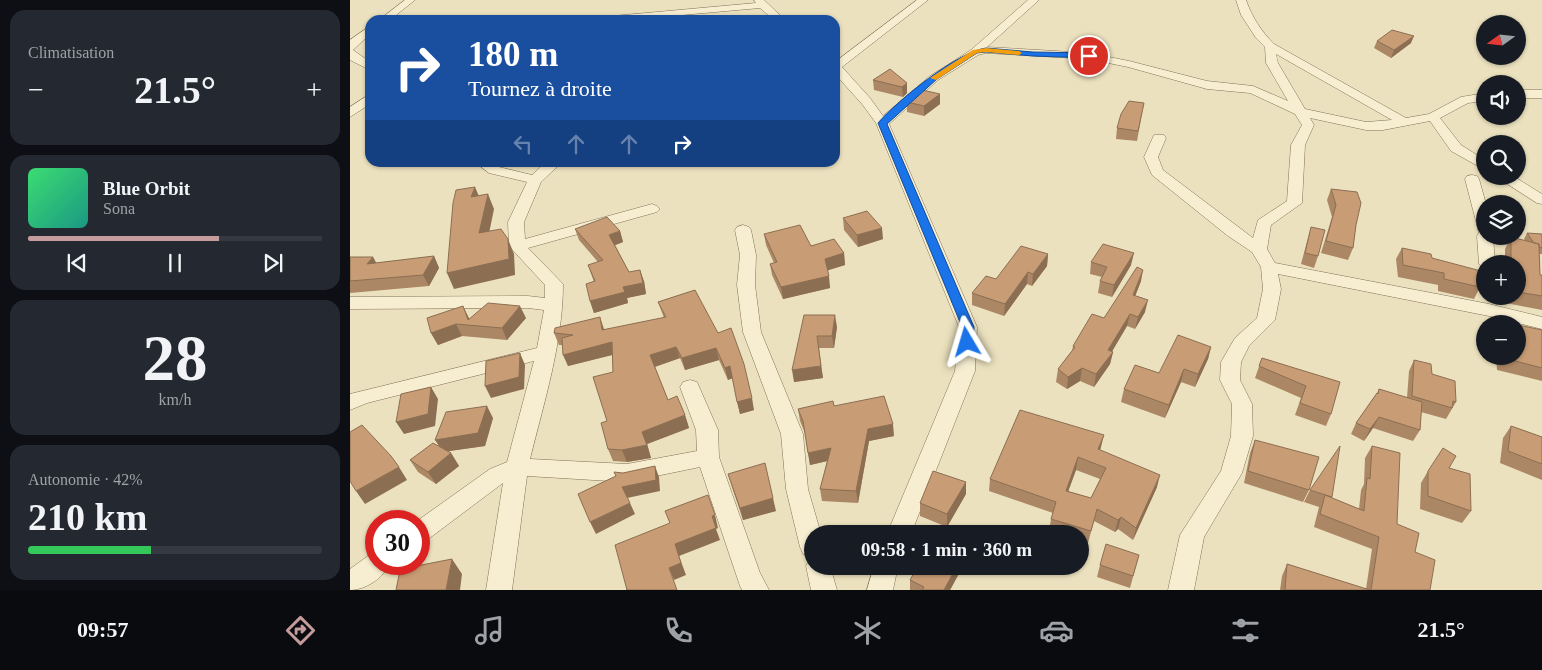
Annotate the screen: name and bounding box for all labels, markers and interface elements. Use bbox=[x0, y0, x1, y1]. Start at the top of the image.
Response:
north arrow bbox=[1476, 15, 1526, 65]
map controls bbox=[1476, 15, 1526, 365]
icon: right bbox=[385, 35, 450, 100]
text: 180 m bbox=[468, 35, 558, 74]
pin bbox=[1068, 35, 1110, 77]
icon: arrive bbox=[1075, 42, 1103, 70]
text: Climatisation bbox=[28, 44, 114, 61]
text: 21.5° bbox=[134, 69, 216, 111]
text: − bbox=[28, 74, 44, 105]
text: + bbox=[306, 74, 322, 105]
button: sound bbox=[1476, 75, 1526, 125]
text: Tournez à droite bbox=[468, 76, 612, 101]
icon: left bbox=[509, 130, 537, 158]
icon: ahead bbox=[562, 130, 590, 158]
icon: ahead bbox=[615, 130, 643, 158]
icon: right bbox=[668, 130, 696, 158]
button: search bbox=[1476, 135, 1526, 185]
text: Blue Orbit bbox=[103, 178, 190, 199]
button: layers bbox=[1476, 195, 1526, 245]
text: Sona bbox=[103, 200, 135, 217]
icon: previous bbox=[63, 249, 91, 277]
icon: pause bbox=[161, 249, 189, 277]
icon: next bbox=[259, 249, 287, 277]
button: + bbox=[1476, 255, 1526, 305]
position arrow bbox=[940, 315, 992, 367]
button: − bbox=[1476, 315, 1526, 365]
text: 28 bbox=[143, 322, 208, 394]
text: km/h bbox=[159, 391, 191, 408]
text: Autonomie · 42% bbox=[28, 471, 143, 488]
text: 210 km bbox=[28, 496, 147, 538]
speed limit sign: 30 bbox=[365, 510, 430, 575]
text: 09:58 · 1 min · 360 m bbox=[861, 539, 1032, 560]
icon: directions bbox=[283, 613, 318, 648]
icon: music bbox=[472, 613, 507, 648]
icon: phone bbox=[661, 613, 696, 648]
icon: climate bbox=[850, 613, 885, 648]
icon: car bbox=[1039, 613, 1074, 648]
icon: filters bbox=[1228, 613, 1263, 648]
text: 09:57 bbox=[77, 617, 128, 642]
text: 21.5° bbox=[1418, 617, 1465, 642]

